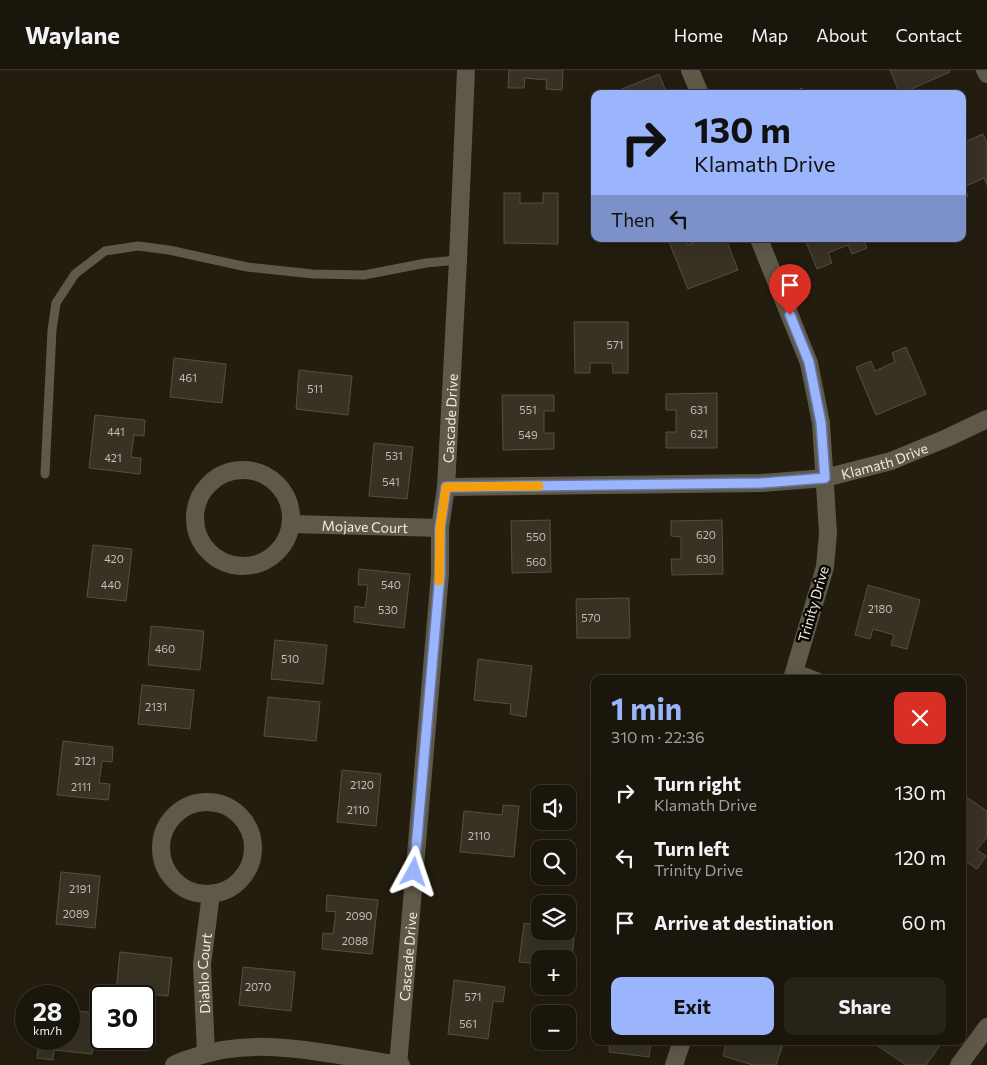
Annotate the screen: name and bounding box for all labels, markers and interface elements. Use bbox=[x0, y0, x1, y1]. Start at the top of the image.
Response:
text: Waylane bbox=[25, 20, 120, 49]
text: Home bbox=[674, 24, 723, 46]
text: Map bbox=[751, 24, 788, 46]
text: About bbox=[816, 24, 868, 46]
text: Contact bbox=[896, 24, 962, 46]
text: 130 m bbox=[694, 107, 791, 150]
icon: right bbox=[611, 110, 676, 175]
text: Klamath Drive bbox=[694, 150, 836, 177]
icon: left bbox=[665, 205, 693, 233]
text: Then bbox=[611, 208, 655, 231]
pin bbox=[769, 264, 811, 315]
icon: arrive bbox=[776, 271, 804, 299]
house number: 571 bbox=[607, 338, 623, 351]
house number: 461 bbox=[179, 371, 197, 384]
street label: Cascade Drive bbox=[439, 373, 460, 464]
house number: 511 bbox=[307, 382, 323, 395]
house number: 551 bbox=[519, 403, 537, 416]
house number: 631 bbox=[690, 403, 708, 416]
house number: 441 bbox=[107, 425, 125, 438]
house number: 621 bbox=[690, 427, 708, 440]
house number: 549 bbox=[518, 428, 538, 441]
street label: Klamath Drive bbox=[839, 438, 930, 482]
house number: 531 bbox=[385, 449, 403, 462]
house number: 421 bbox=[104, 451, 122, 464]
house number: 541 bbox=[382, 475, 400, 488]
street label: Mojave Court bbox=[321, 516, 409, 536]
house number: 620 bbox=[696, 528, 716, 541]
house number: 550 bbox=[526, 530, 546, 543]
house number: 420 bbox=[104, 552, 124, 565]
house number: 630 bbox=[696, 552, 716, 565]
house number: 560 bbox=[526, 555, 546, 568]
street label: Trinity Drive bbox=[794, 564, 832, 644]
house number: 440 bbox=[101, 578, 121, 591]
house number: 540 bbox=[381, 578, 401, 591]
house number: 2180 bbox=[868, 602, 892, 615]
house number: 530 bbox=[378, 603, 398, 616]
house number: 570 bbox=[581, 611, 601, 624]
house number: 460 bbox=[155, 642, 175, 655]
house number: 510 bbox=[281, 652, 299, 665]
text: 1 min bbox=[611, 689, 682, 726]
button: close bbox=[894, 692, 946, 744]
house number: 2131 bbox=[145, 700, 167, 713]
text: 310 m · 22:36 bbox=[611, 727, 705, 746]
house number: 2121 bbox=[74, 754, 96, 767]
text: Turn right bbox=[654, 772, 741, 795]
house number: 2120 bbox=[350, 778, 374, 791]
icon: right bbox=[611, 779, 639, 807]
house number: 2111 bbox=[71, 780, 91, 793]
text: 130 m bbox=[894, 781, 946, 804]
map controls bbox=[531, 785, 576, 1050]
button: sound bbox=[531, 785, 576, 830]
text: Klamath Drive bbox=[654, 795, 757, 814]
house number: 2110 bbox=[347, 803, 369, 816]
house number: 2110 bbox=[468, 829, 490, 842]
text: Turn left bbox=[654, 837, 729, 860]
button: search bbox=[531, 840, 576, 885]
icon: left bbox=[611, 844, 639, 872]
position arrow bbox=[387, 845, 439, 897]
text: 120 m bbox=[895, 846, 946, 869]
text: Trinity Drive bbox=[654, 860, 743, 879]
house number: 2191 bbox=[69, 882, 91, 895]
button: layers bbox=[531, 895, 576, 940]
house number: 2089 bbox=[63, 907, 90, 920]
house number: 2090 bbox=[345, 909, 373, 922]
icon: arrive bbox=[611, 909, 639, 937]
street label: Cascade Drive bbox=[395, 911, 420, 1002]
text: Arrive at destination bbox=[654, 911, 834, 934]
text: 60 m bbox=[902, 911, 946, 934]
street label: Diablo Court bbox=[193, 931, 214, 1014]
house number: 2088 bbox=[342, 934, 369, 947]
button: + bbox=[531, 950, 576, 995]
button: Exit bbox=[611, 977, 774, 1035]
button: Share bbox=[784, 977, 946, 1035]
house number: 2070 bbox=[245, 980, 271, 993]
speed limit sign: 30 bbox=[90, 985, 155, 1050]
house number: 571 bbox=[465, 990, 481, 1003]
text: 28 bbox=[33, 996, 62, 1026]
button: − bbox=[531, 1005, 576, 1050]
house number: 561 bbox=[459, 1017, 477, 1030]
text: km/h bbox=[33, 1023, 62, 1037]

